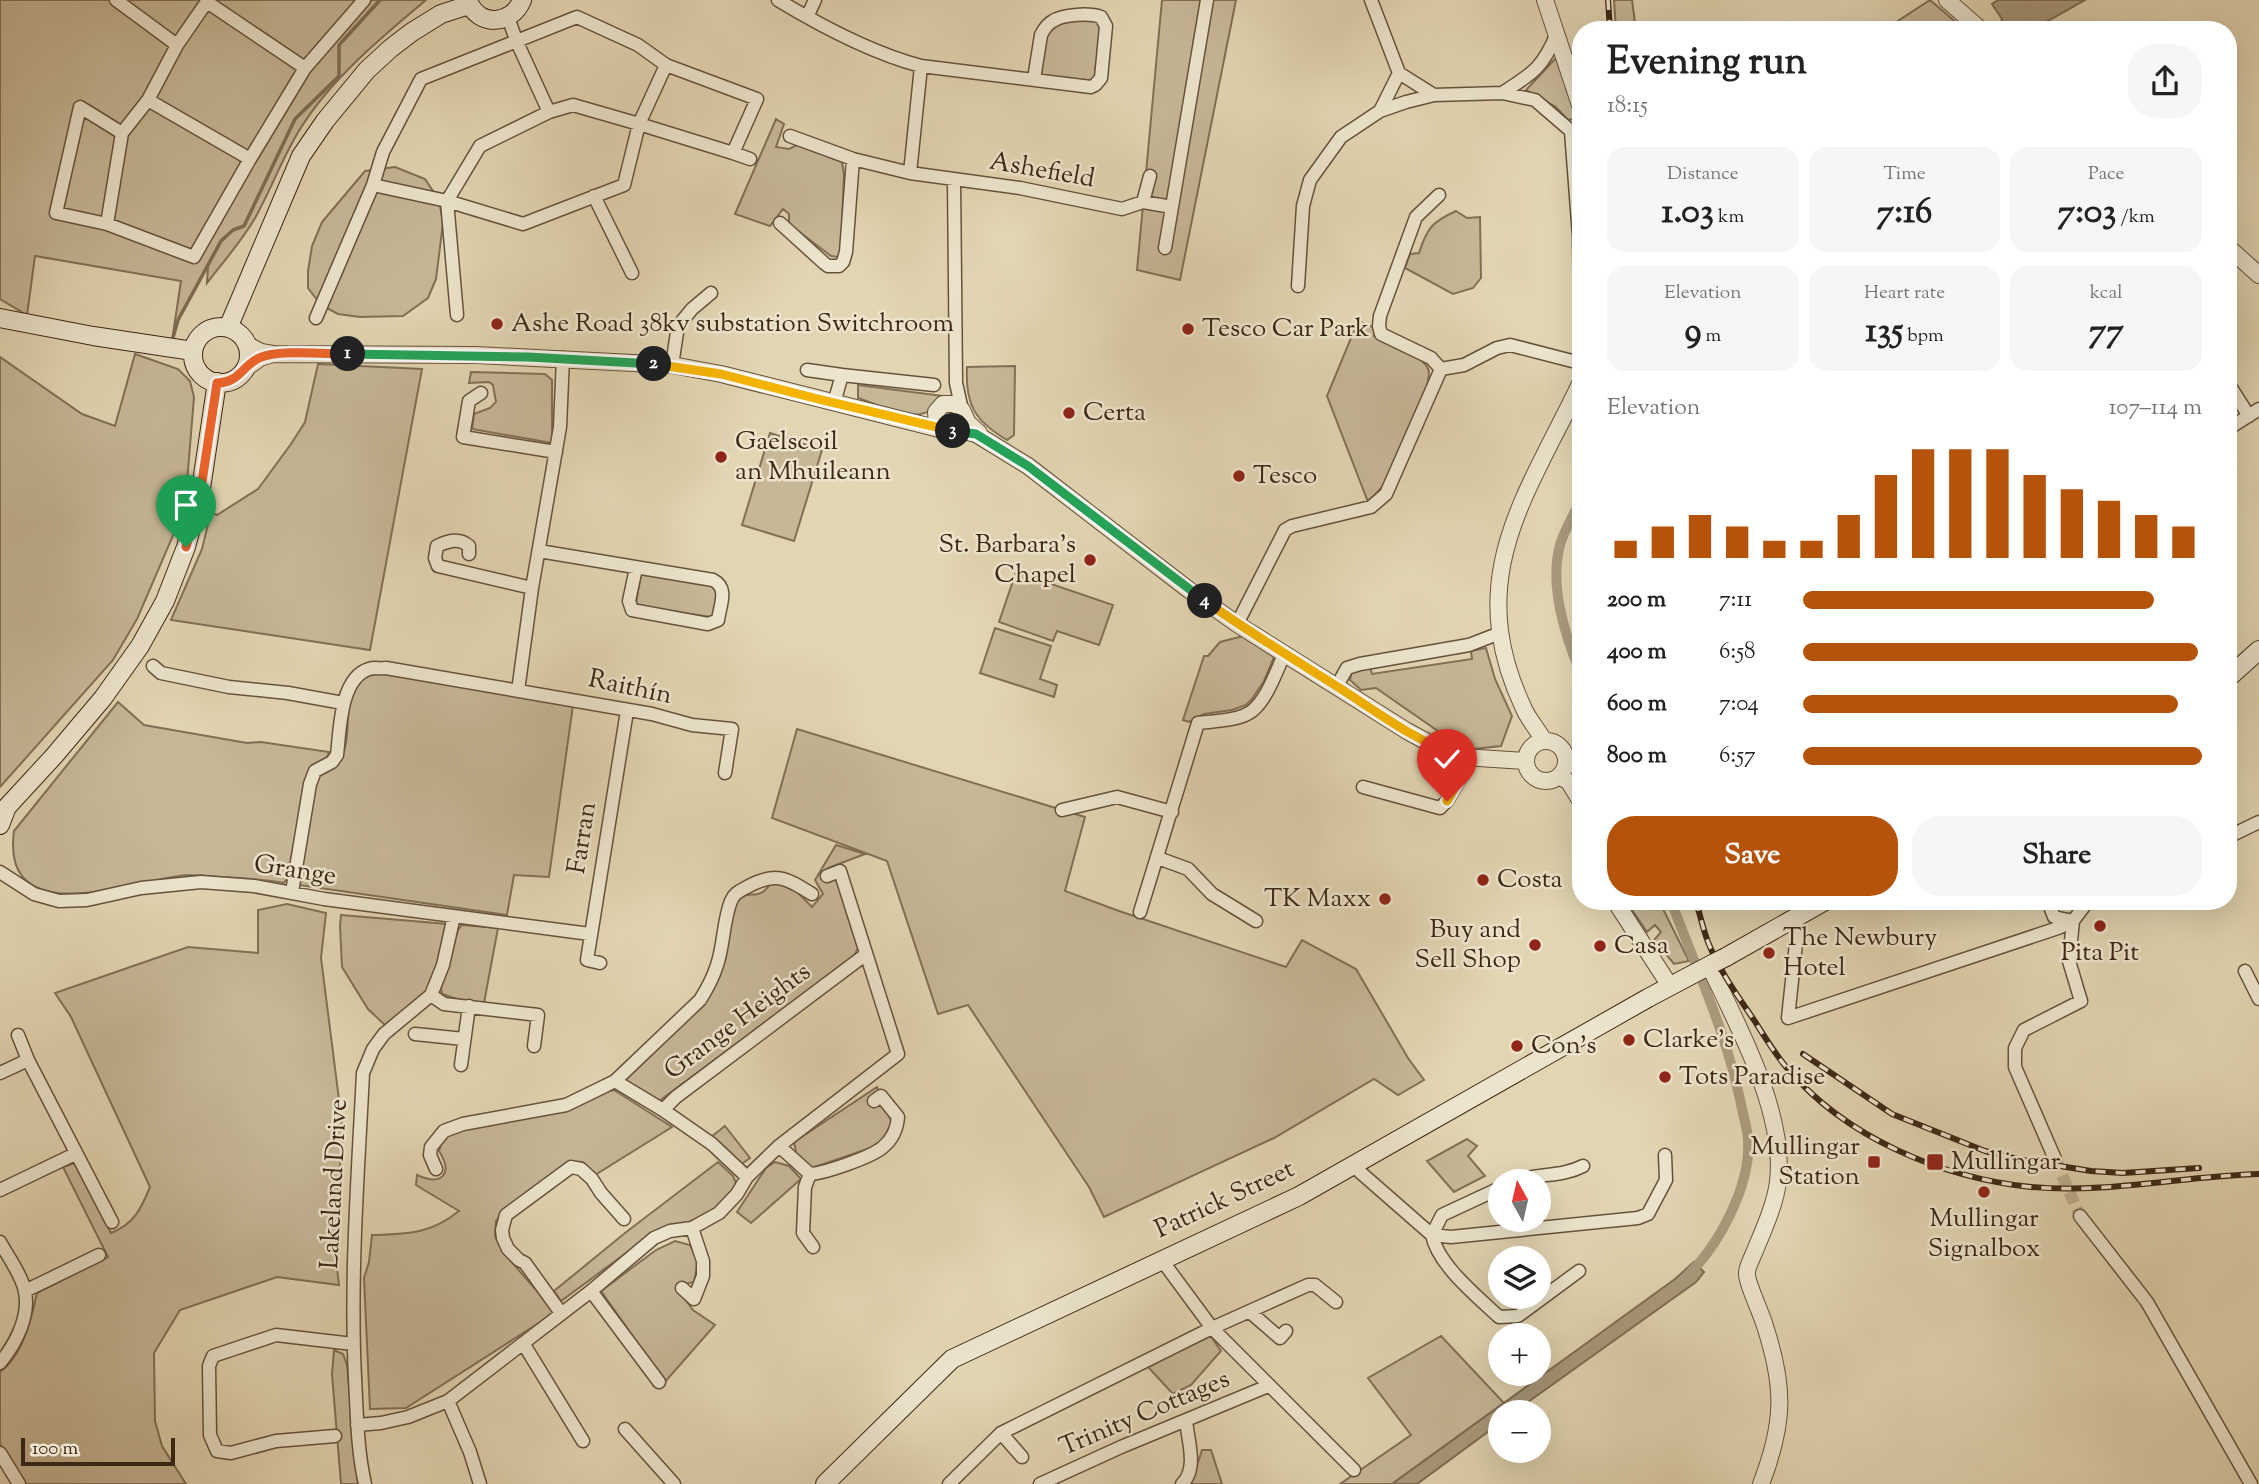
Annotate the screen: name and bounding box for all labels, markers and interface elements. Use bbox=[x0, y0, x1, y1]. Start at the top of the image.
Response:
text: Evening run bbox=[1607, 37, 1807, 91]
button: share bbox=[2128, 44, 2202, 118]
text: 18:15 bbox=[1607, 90, 1648, 123]
street label: Ashefield bbox=[986, 144, 1098, 198]
text: Distance bbox=[1667, 161, 1739, 188]
text: Time bbox=[1883, 161, 1926, 188]
text: Pace bbox=[2088, 161, 2124, 188]
text: 1.03 bbox=[1662, 188, 1714, 239]
text: 7:16 bbox=[1877, 188, 1932, 239]
text: 7:03 bbox=[2057, 188, 2116, 239]
text: km bbox=[1714, 204, 1744, 231]
text: /km bbox=[2116, 204, 2155, 231]
text: Elevation bbox=[1664, 280, 1741, 307]
text: Heart rate bbox=[1864, 280, 1945, 307]
text: kcal bbox=[2090, 280, 2122, 307]
place label: Ashe Road 38kv substation Switchroom bbox=[511, 306, 954, 343]
text: 9 bbox=[1684, 307, 1701, 358]
text: 135 bbox=[1865, 307, 1903, 358]
text: 77 bbox=[2089, 307, 2124, 358]
place label: Tesco Car Park bbox=[1202, 311, 1369, 348]
marker: Ashe Road 38kv substation Switchroom bbox=[489, 316, 505, 332]
marker: Tesco Car Park bbox=[1180, 321, 1196, 337]
text: m bbox=[1701, 323, 1721, 350]
text: bpm bbox=[1903, 323, 1944, 350]
pin: 1 bbox=[330, 336, 366, 372]
text: 1 bbox=[344, 340, 351, 367]
pin: 2 bbox=[636, 346, 672, 382]
text: 2 bbox=[649, 350, 658, 377]
text: Elevation bbox=[1607, 392, 1700, 425]
text: 107–114 m bbox=[2109, 392, 2202, 425]
place label: Certa bbox=[1083, 395, 1146, 432]
marker: Certa bbox=[1061, 405, 1077, 421]
pin: 3 bbox=[936, 414, 970, 448]
text: 3 bbox=[949, 417, 956, 444]
place label: Gaelscoil an Mhuileann bbox=[735, 424, 891, 491]
marker: Gaelscoil an Mhuileann bbox=[713, 449, 729, 465]
place label: Tesco bbox=[1253, 458, 1317, 495]
marker: Tesco bbox=[1231, 468, 1247, 484]
pin bbox=[156, 475, 216, 547]
icon: arrive bbox=[167, 486, 205, 524]
place label: St. Barbara's Chapel bbox=[939, 527, 1076, 594]
marker: St. Barbara's Chapel bbox=[1082, 552, 1098, 568]
pin: 4 bbox=[1188, 584, 1222, 618]
text: 200 m bbox=[1607, 584, 1666, 617]
text: 7:11 bbox=[1719, 584, 1752, 617]
text: 4 bbox=[1200, 587, 1209, 614]
text: 400 m bbox=[1607, 636, 1667, 669]
text: 6:58 bbox=[1719, 636, 1756, 669]
street label: Raithín bbox=[585, 661, 675, 715]
text: 600 m bbox=[1607, 688, 1667, 721]
text: 7:04 bbox=[1719, 688, 1759, 721]
pin bbox=[1417, 729, 1477, 801]
icon: check bbox=[1428, 740, 1466, 778]
text: 800 m bbox=[1607, 740, 1667, 773]
text: 6:57 bbox=[1719, 740, 1756, 773]
street label: Farran bbox=[559, 799, 607, 877]
button: Save bbox=[1607, 816, 1898, 896]
button: Share bbox=[1912, 816, 2202, 896]
street label: Grange bbox=[251, 846, 339, 896]
place label: Costa bbox=[1497, 862, 1563, 899]
marker: Costa bbox=[1475, 872, 1491, 888]
place label: TK Maxx bbox=[1264, 881, 1371, 918]
marker: TK Maxx bbox=[1377, 891, 1393, 907]
place label: Buy and Sell Shop bbox=[1415, 912, 1521, 979]
marker: Pita Pit bbox=[2092, 918, 2108, 934]
place label: The Newbury Hotel bbox=[1783, 920, 1937, 987]
place label: Casa bbox=[1614, 928, 1669, 965]
place label: Pita Pit bbox=[2061, 935, 2139, 972]
marker: Buy and Sell Shop bbox=[1527, 937, 1543, 953]
marker: Casa bbox=[1592, 938, 1608, 954]
marker: The Newbury Hotel bbox=[1761, 945, 1777, 961]
street label: Grange Heights bbox=[657, 955, 819, 1089]
place label: Clarke’s bbox=[1643, 1022, 1734, 1059]
place label: Con's bbox=[1531, 1028, 1596, 1065]
marker: Clarke’s bbox=[1621, 1032, 1637, 1048]
marker: Con's bbox=[1509, 1038, 1525, 1054]
place label: Tots Paradise bbox=[1679, 1059, 1825, 1096]
marker: Tots Paradise bbox=[1657, 1069, 1673, 1085]
street label: Lakeland Drive bbox=[312, 1098, 358, 1270]
place label: Mullingar Station bbox=[1750, 1129, 1860, 1196]
place label: Mullingar bbox=[1951, 1144, 2061, 1181]
street label: Patrick Street bbox=[1149, 1151, 1301, 1249]
marker: Mullingar bbox=[1925, 1152, 1945, 1172]
marker: Mullingar Station bbox=[1866, 1154, 1882, 1170]
north arrow bbox=[1488, 1169, 1550, 1232]
map controls bbox=[1488, 1169, 1551, 1463]
marker: Mullingar Signalbox bbox=[1976, 1184, 1992, 1200]
place label: Mullingar Signalbox bbox=[1928, 1201, 2040, 1268]
button: layers bbox=[1488, 1246, 1551, 1309]
button: + bbox=[1488, 1323, 1551, 1386]
street label: Trinity Cottages bbox=[1054, 1361, 1236, 1467]
button: − bbox=[1488, 1400, 1551, 1463]
scale bar bbox=[21, 1435, 175, 1467]
text: 100 m bbox=[32, 1436, 78, 1463]

